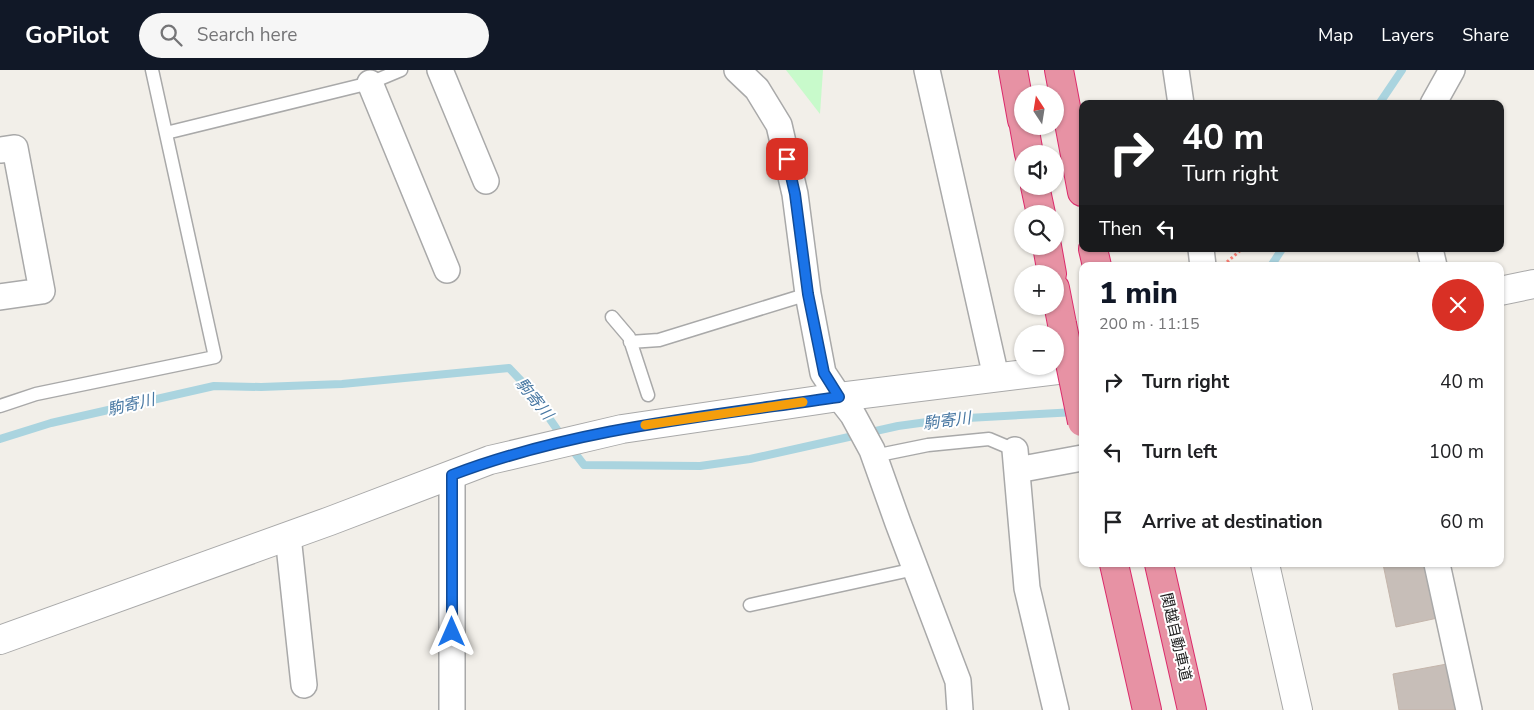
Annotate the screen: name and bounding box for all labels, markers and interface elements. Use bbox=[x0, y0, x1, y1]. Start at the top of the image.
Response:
search box bbox=[139, 13, 489, 58]
text: GoPilot bbox=[25, 19, 109, 51]
icon: search bbox=[157, 21, 185, 49]
text: Search here bbox=[197, 22, 297, 48]
text: Map bbox=[1318, 23, 1353, 47]
text: Layers bbox=[1381, 23, 1434, 47]
text: Share bbox=[1462, 23, 1509, 47]
north arrow bbox=[1014, 85, 1064, 135]
map controls bbox=[1014, 85, 1064, 375]
text: 40 m bbox=[1182, 114, 1264, 161]
icon: right bbox=[1099, 120, 1164, 185]
pin bbox=[766, 138, 808, 180]
icon: arrive bbox=[773, 145, 801, 173]
button: sound bbox=[1014, 145, 1064, 195]
text: Turn right bbox=[1182, 159, 1278, 189]
button: search bbox=[1014, 205, 1064, 255]
icon: left bbox=[1152, 215, 1180, 243]
text: Then bbox=[1099, 216, 1142, 242]
button: + bbox=[1014, 265, 1064, 315]
text: 1 min bbox=[1099, 273, 1178, 314]
button: close bbox=[1432, 279, 1484, 331]
text: 200 m · 11:15 bbox=[1099, 313, 1200, 335]
button: − bbox=[1014, 325, 1064, 375]
icon: right bbox=[1099, 368, 1127, 396]
text: Turn right bbox=[1142, 369, 1229, 395]
text: 40 m bbox=[1440, 369, 1484, 395]
water label: 駒寄川 bbox=[510, 373, 559, 426]
water label: 駒寄川 bbox=[105, 388, 159, 421]
water label: 駒寄川 bbox=[922, 407, 974, 435]
icon: left bbox=[1099, 438, 1127, 466]
text: Turn left bbox=[1142, 439, 1217, 465]
text: 100 m bbox=[1429, 439, 1484, 465]
icon: arrive bbox=[1099, 508, 1127, 536]
text: Arrive at destination bbox=[1142, 509, 1323, 535]
text: 60 m bbox=[1440, 509, 1484, 535]
street label: 関越自動車道 bbox=[1156, 591, 1196, 683]
position arrow bbox=[425, 605, 477, 657]

